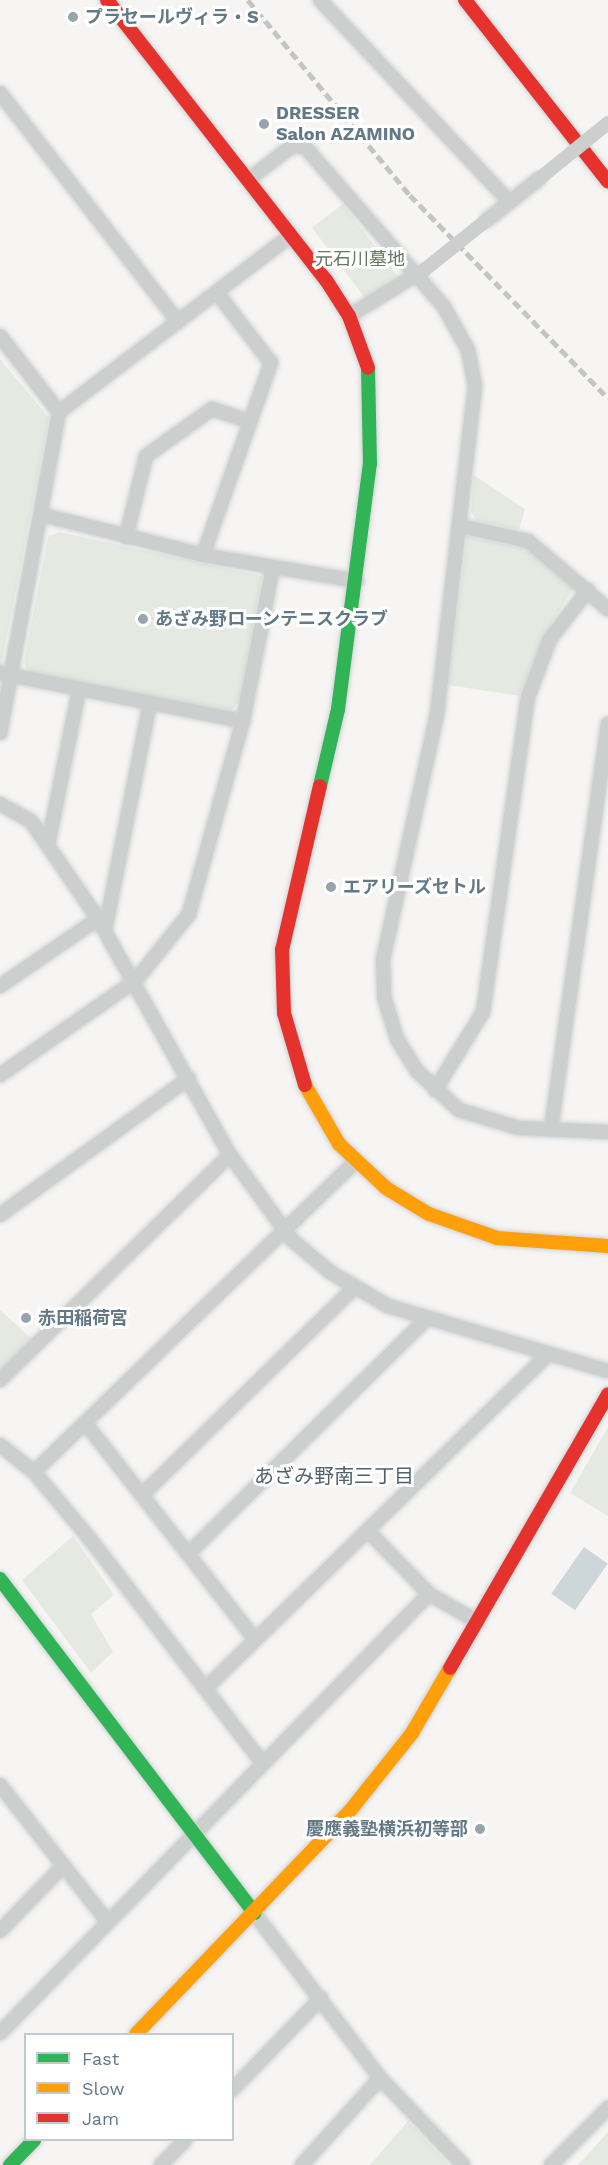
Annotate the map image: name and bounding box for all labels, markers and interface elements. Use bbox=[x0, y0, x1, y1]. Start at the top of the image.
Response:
place label: プラセールヴィラ・S bbox=[85, 6, 259, 28]
marker: プラセールヴィラ・S bbox=[66, 10, 80, 24]
place label: DRESSER Salon AZAMINO bbox=[276, 103, 415, 146]
marker: DRESSER Salon AZAMINO bbox=[257, 117, 271, 131]
park label: 元石川墓地 bbox=[315, 248, 405, 270]
place label: あざみ野ローンテニスクラブ bbox=[155, 608, 389, 630]
marker: あざみ野ローンテニスクラブ bbox=[136, 612, 150, 626]
place label: エアリーズセトル bbox=[343, 876, 487, 898]
marker: エアリーズセトル bbox=[324, 880, 338, 894]
place label: 赤田稲荷宮 bbox=[38, 1307, 128, 1329]
marker: 赤田稲荷宮 bbox=[19, 1311, 33, 1325]
district label: あざみ野南三丁目 bbox=[254, 1464, 414, 1488]
place label: 慶應義塾横浜初等部 bbox=[306, 1818, 468, 1840]
marker: 慶應義塾横浜初等部 bbox=[473, 1822, 487, 1836]
legend bbox=[24, 2033, 234, 2141]
text: Fast bbox=[82, 2048, 119, 2069]
text: Slow bbox=[82, 2078, 125, 2099]
text: Jam bbox=[82, 2108, 119, 2129]

